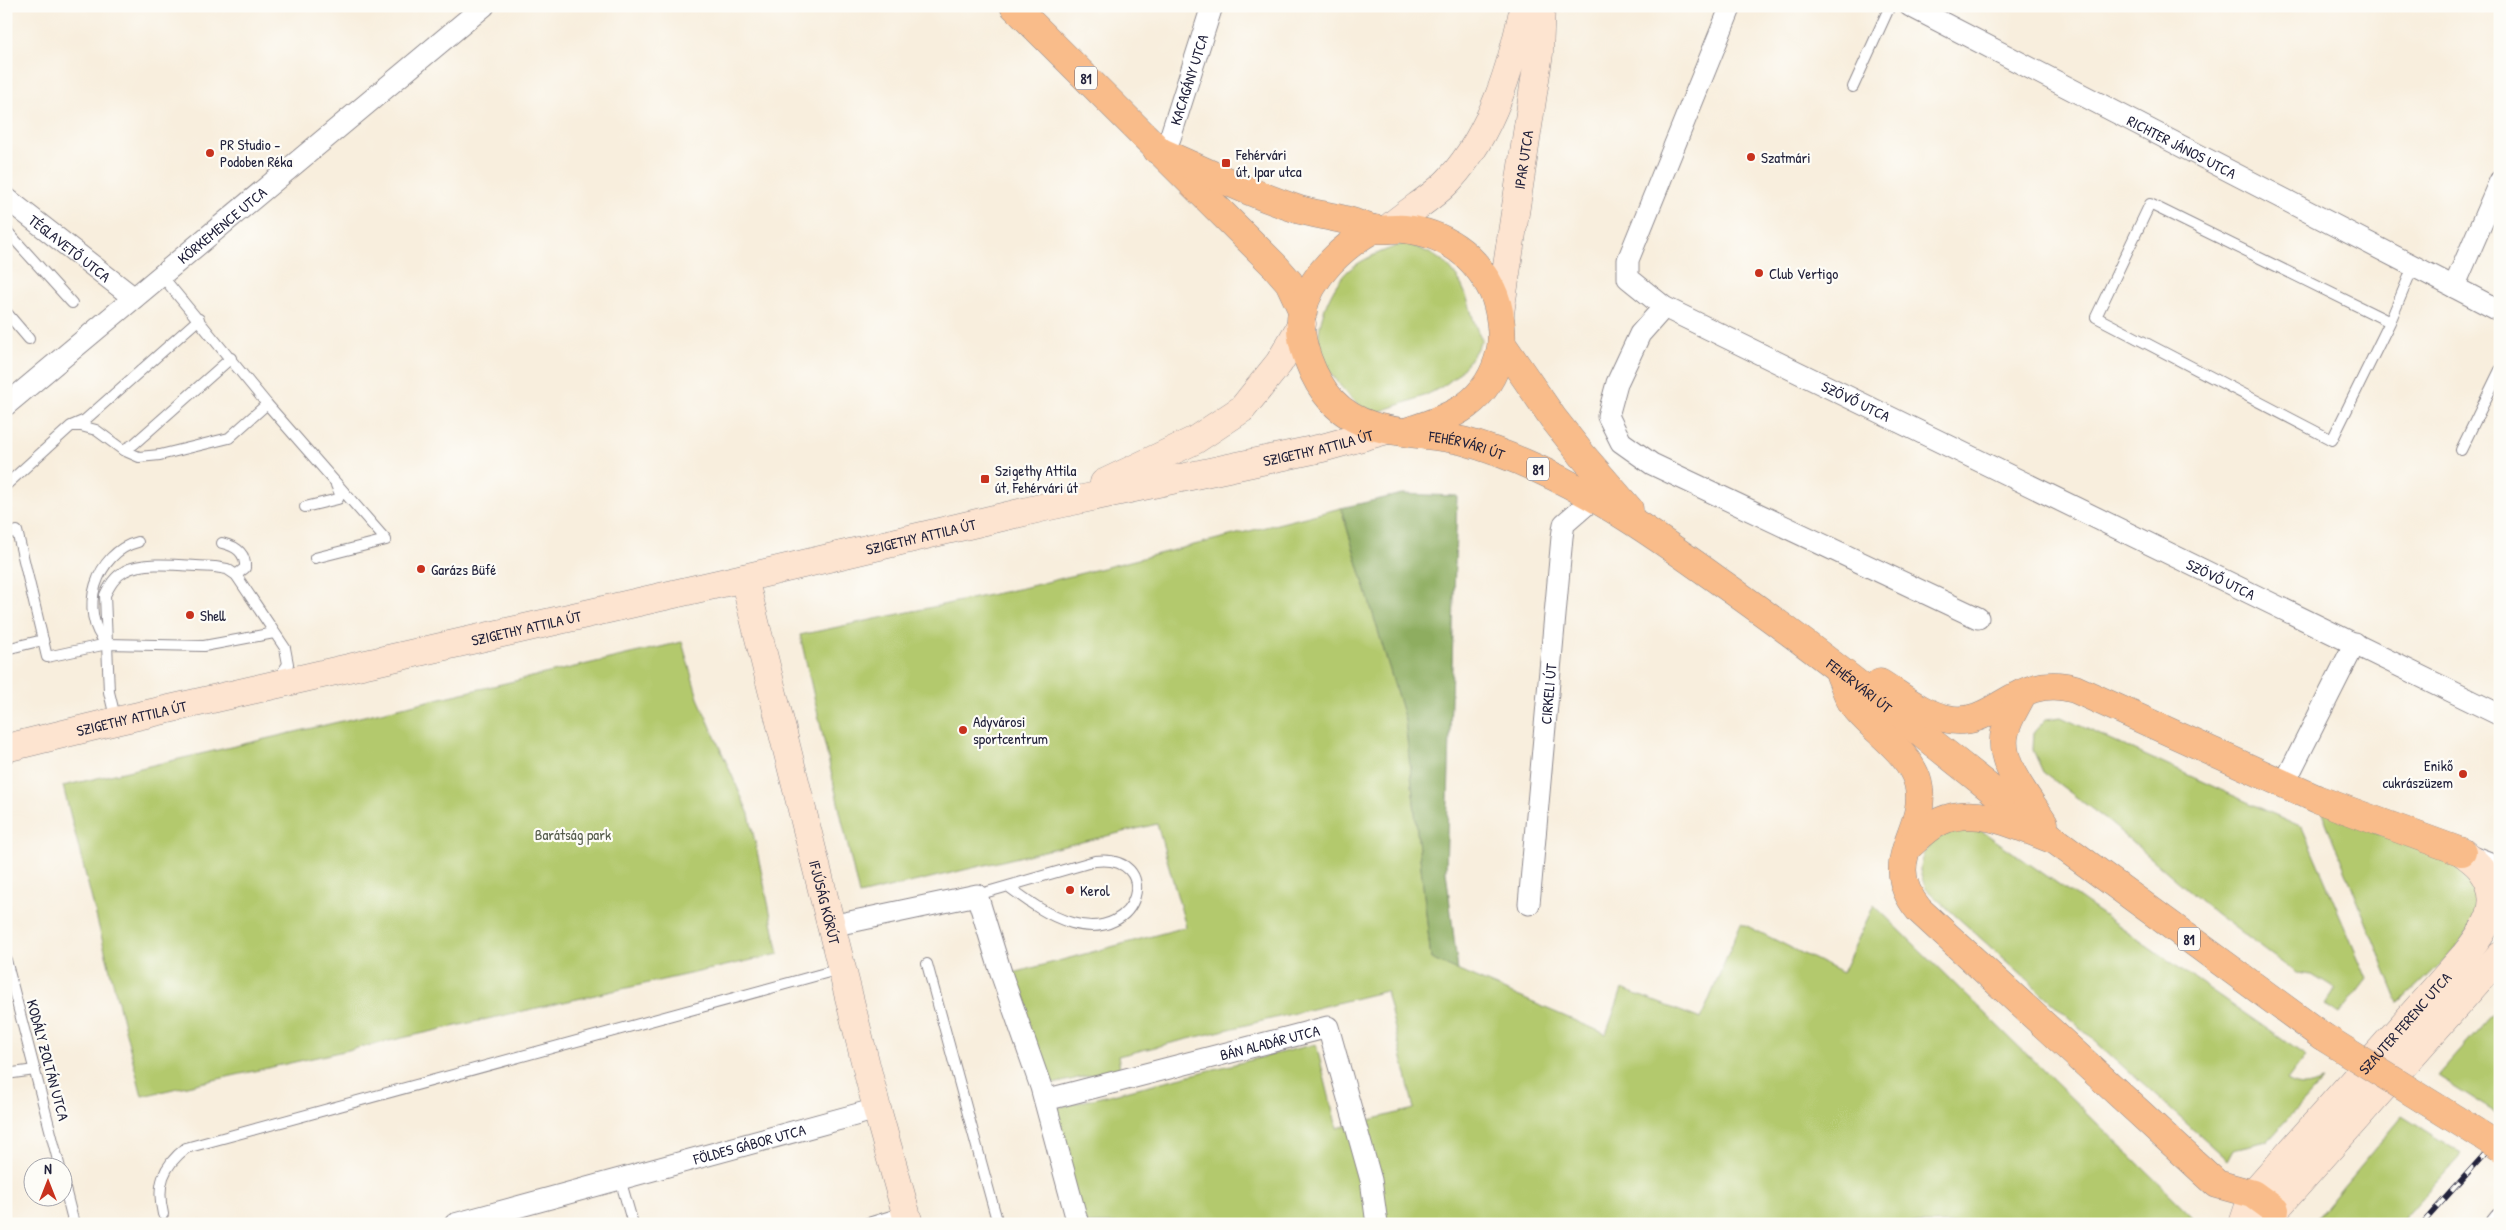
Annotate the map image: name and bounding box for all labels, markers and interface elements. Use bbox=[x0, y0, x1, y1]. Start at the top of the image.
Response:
street label: KACAGÁNY UTCA bbox=[1164, 31, 1213, 128]
road number: 81 bbox=[1075, 66, 1097, 90]
street label: RICHTER JÁNOS UTCA bbox=[2124, 110, 2241, 184]
street label: IPAR UTCA bbox=[1508, 128, 1538, 191]
place label: PR Studio - Podoben Réka bbox=[220, 134, 293, 172]
place label: Fehérvári út, Ipar utca bbox=[1235, 144, 1302, 182]
marker: PR Studio - Podoben Réka bbox=[204, 147, 216, 159]
place label: Szatmári bbox=[1761, 147, 1811, 168]
marker: Szatmári bbox=[1745, 151, 1757, 163]
marker: Fehérvári út, Ipar utca bbox=[1220, 157, 1232, 169]
street label: KÖRKEMENCE UTCA bbox=[173, 181, 271, 268]
street label: TÉGLAVETŐ UTCA bbox=[25, 209, 116, 287]
place label: Club Vertigo bbox=[1769, 263, 1838, 284]
marker: Club Vertigo bbox=[1753, 267, 1765, 279]
street label: SZÖVŐ UTCA bbox=[1818, 375, 1894, 427]
street label: SZIGETHY ATTILA ÚT bbox=[1261, 424, 1376, 471]
street label: FEHÉRVÁRI ÚT bbox=[1427, 425, 1509, 465]
road number: 81 bbox=[1527, 458, 1549, 480]
place label: Szigethy Attila út, Fehérvári út bbox=[995, 460, 1079, 498]
marker: Szigethy Attila út, Fehérvári út bbox=[979, 473, 991, 485]
street label: SZIGETHY ATTILA ÚT bbox=[864, 513, 979, 559]
street label: SZÖVŐ UTCA bbox=[2183, 553, 2259, 605]
place label: Garázs Büfé bbox=[431, 559, 496, 580]
marker: Garázs Büfé bbox=[415, 563, 427, 575]
place label: Shell bbox=[200, 605, 226, 626]
street label: SZIGETHY ATTILA ÚT bbox=[469, 605, 584, 650]
marker: Shell bbox=[184, 609, 196, 621]
street label: FEHÉRVÁRI ÚT bbox=[1822, 653, 1898, 718]
street label: CIRKELI ÚT bbox=[1535, 662, 1561, 725]
street label: SZIGETHY ATTILA ÚT bbox=[74, 695, 190, 741]
place label: Adyvárosi sportcentrum bbox=[973, 711, 1048, 749]
marker: Adyvárosi sportcentrum bbox=[957, 724, 969, 736]
place label: Enikő cukrászüzem bbox=[2383, 755, 2453, 793]
marker: Enikő cukrászüzem bbox=[2457, 768, 2469, 780]
park label: Barátság park bbox=[535, 824, 611, 845]
street label: IFJÚSÁG KÖRÚT bbox=[804, 858, 846, 947]
place label: Kerol bbox=[1080, 880, 1110, 901]
marker: Kerol bbox=[1064, 884, 1076, 896]
road number: 81 bbox=[2178, 928, 2200, 951]
street label: SZAUTER FERENC UTCA bbox=[2353, 967, 2456, 1079]
street label: KODÁLY ZOLTÁN UTCA bbox=[22, 997, 74, 1123]
street label: BÁN ALADÁR UTCA bbox=[1218, 1019, 1322, 1065]
street label: FÖLDES GÁBOR UTCA bbox=[690, 1118, 808, 1169]
north arrow bbox=[22, 1158, 72, 1208]
text: N bbox=[44, 1159, 52, 1178]

